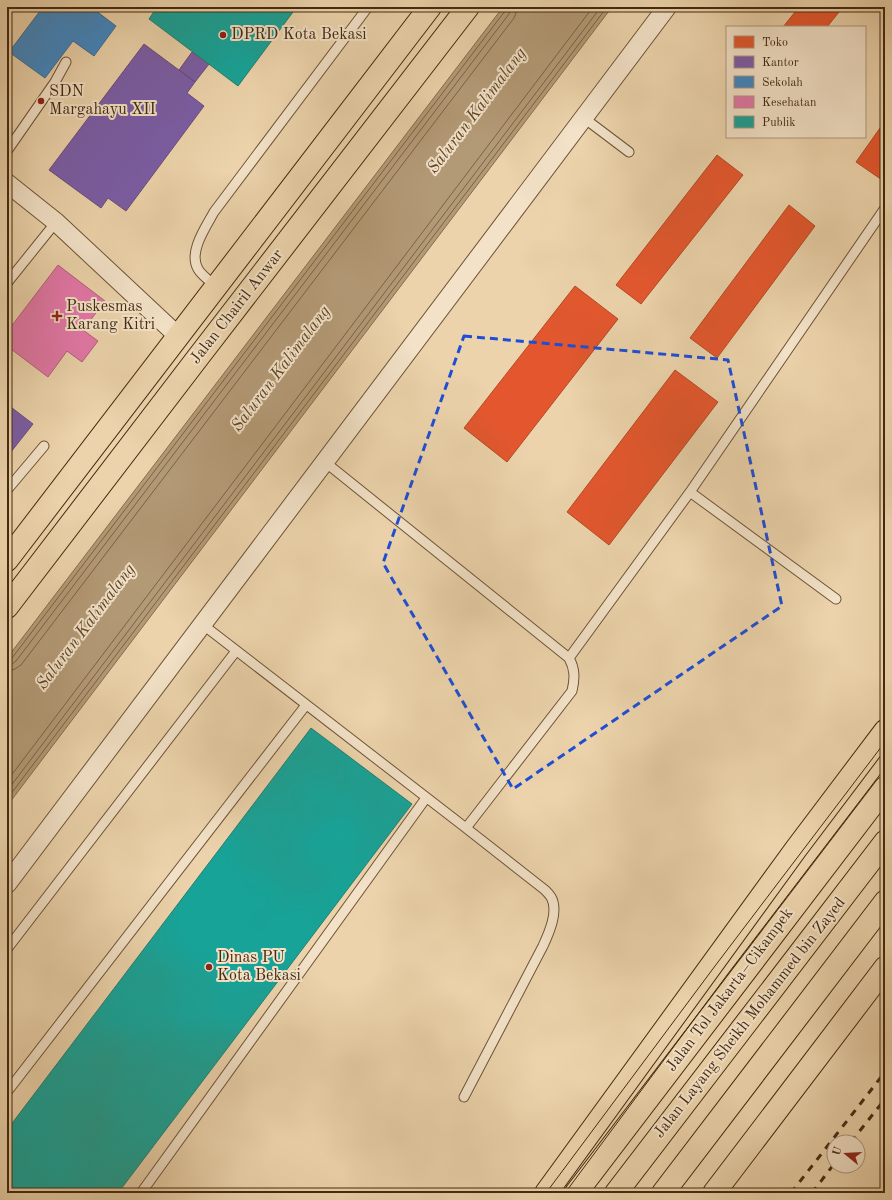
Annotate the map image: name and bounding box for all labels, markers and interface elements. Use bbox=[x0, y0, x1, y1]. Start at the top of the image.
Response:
legend bbox=[726, 26, 866, 138]
place label: DPRD Kota Bekasi bbox=[231, 27, 367, 43]
marker: DPRD Kota Bekasi bbox=[218, 30, 228, 40]
text: Toko bbox=[762, 37, 788, 49]
water label: Saluran Kalimalang bbox=[424, 45, 530, 177]
text: Kantor bbox=[762, 57, 799, 69]
text: Sekolah bbox=[762, 77, 803, 89]
place label: SDN Margahayu XII bbox=[49, 84, 156, 118]
marker: SDN Margahayu XII bbox=[36, 96, 46, 106]
text: Kesehatan bbox=[762, 97, 817, 109]
text: Publik bbox=[762, 117, 795, 129]
street label: Jalan Chairil Anwar bbox=[187, 246, 287, 367]
place label: Puskesmas Karang Kitri bbox=[66, 299, 155, 333]
water label: Saluran Kalimalang bbox=[228, 303, 334, 435]
marker: Puskesmas Karang Kitri bbox=[51, 310, 63, 322]
water label: Saluran Kalimalang bbox=[33, 561, 139, 693]
street label: Jalan Layang Sheikh Mohammed bin Zayed bbox=[651, 895, 849, 1141]
street label: Jalan Tol Jakarta–Cikampek bbox=[664, 905, 796, 1075]
place label: Dinas PU Kota Bekasi bbox=[217, 950, 301, 984]
marker: Dinas PU Kota Bekasi bbox=[204, 962, 214, 972]
north arrow bbox=[826, 1134, 866, 1174]
text: U bbox=[831, 1145, 845, 1157]

